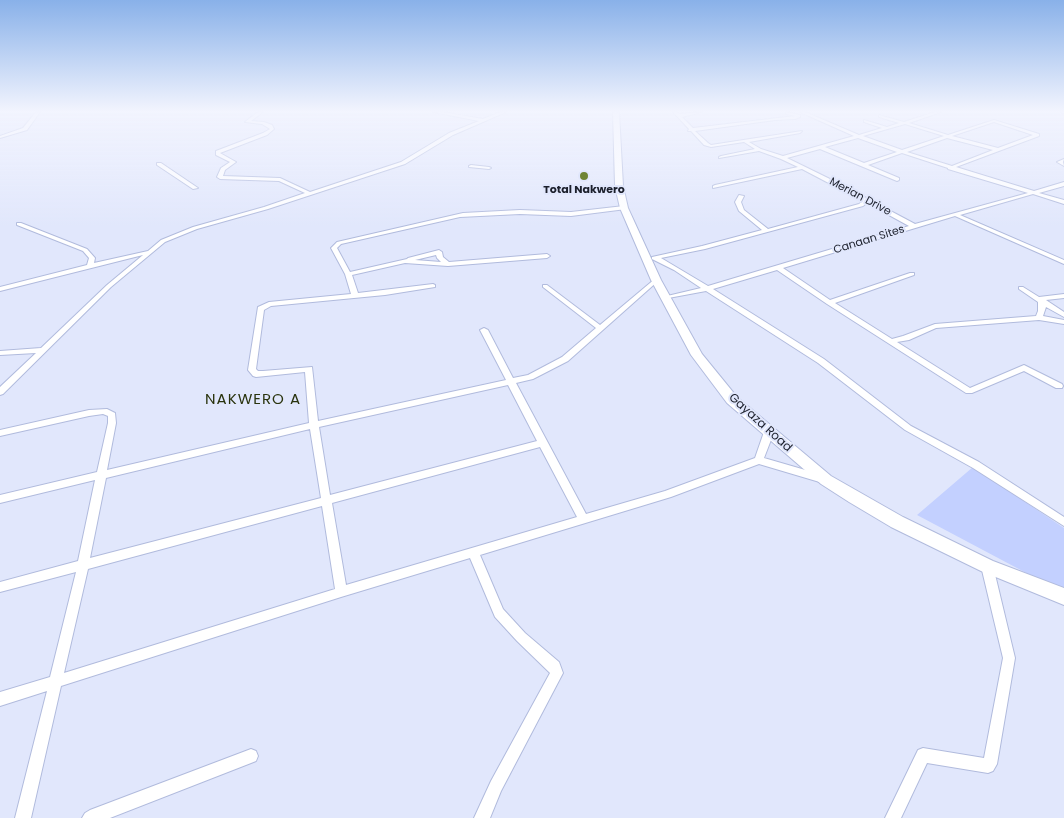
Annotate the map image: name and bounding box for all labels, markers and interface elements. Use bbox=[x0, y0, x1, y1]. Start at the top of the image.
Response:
marker: Total Nakwero bbox=[578, 170, 590, 182]
street label: Merian Drive bbox=[827, 175, 893, 219]
place label: Total Nakwero bbox=[543, 183, 625, 197]
street label: Canaan Sites bbox=[832, 223, 906, 257]
district label: NAKWERO A bbox=[204, 391, 302, 409]
street label: Gayaza Road bbox=[725, 391, 795, 455]

